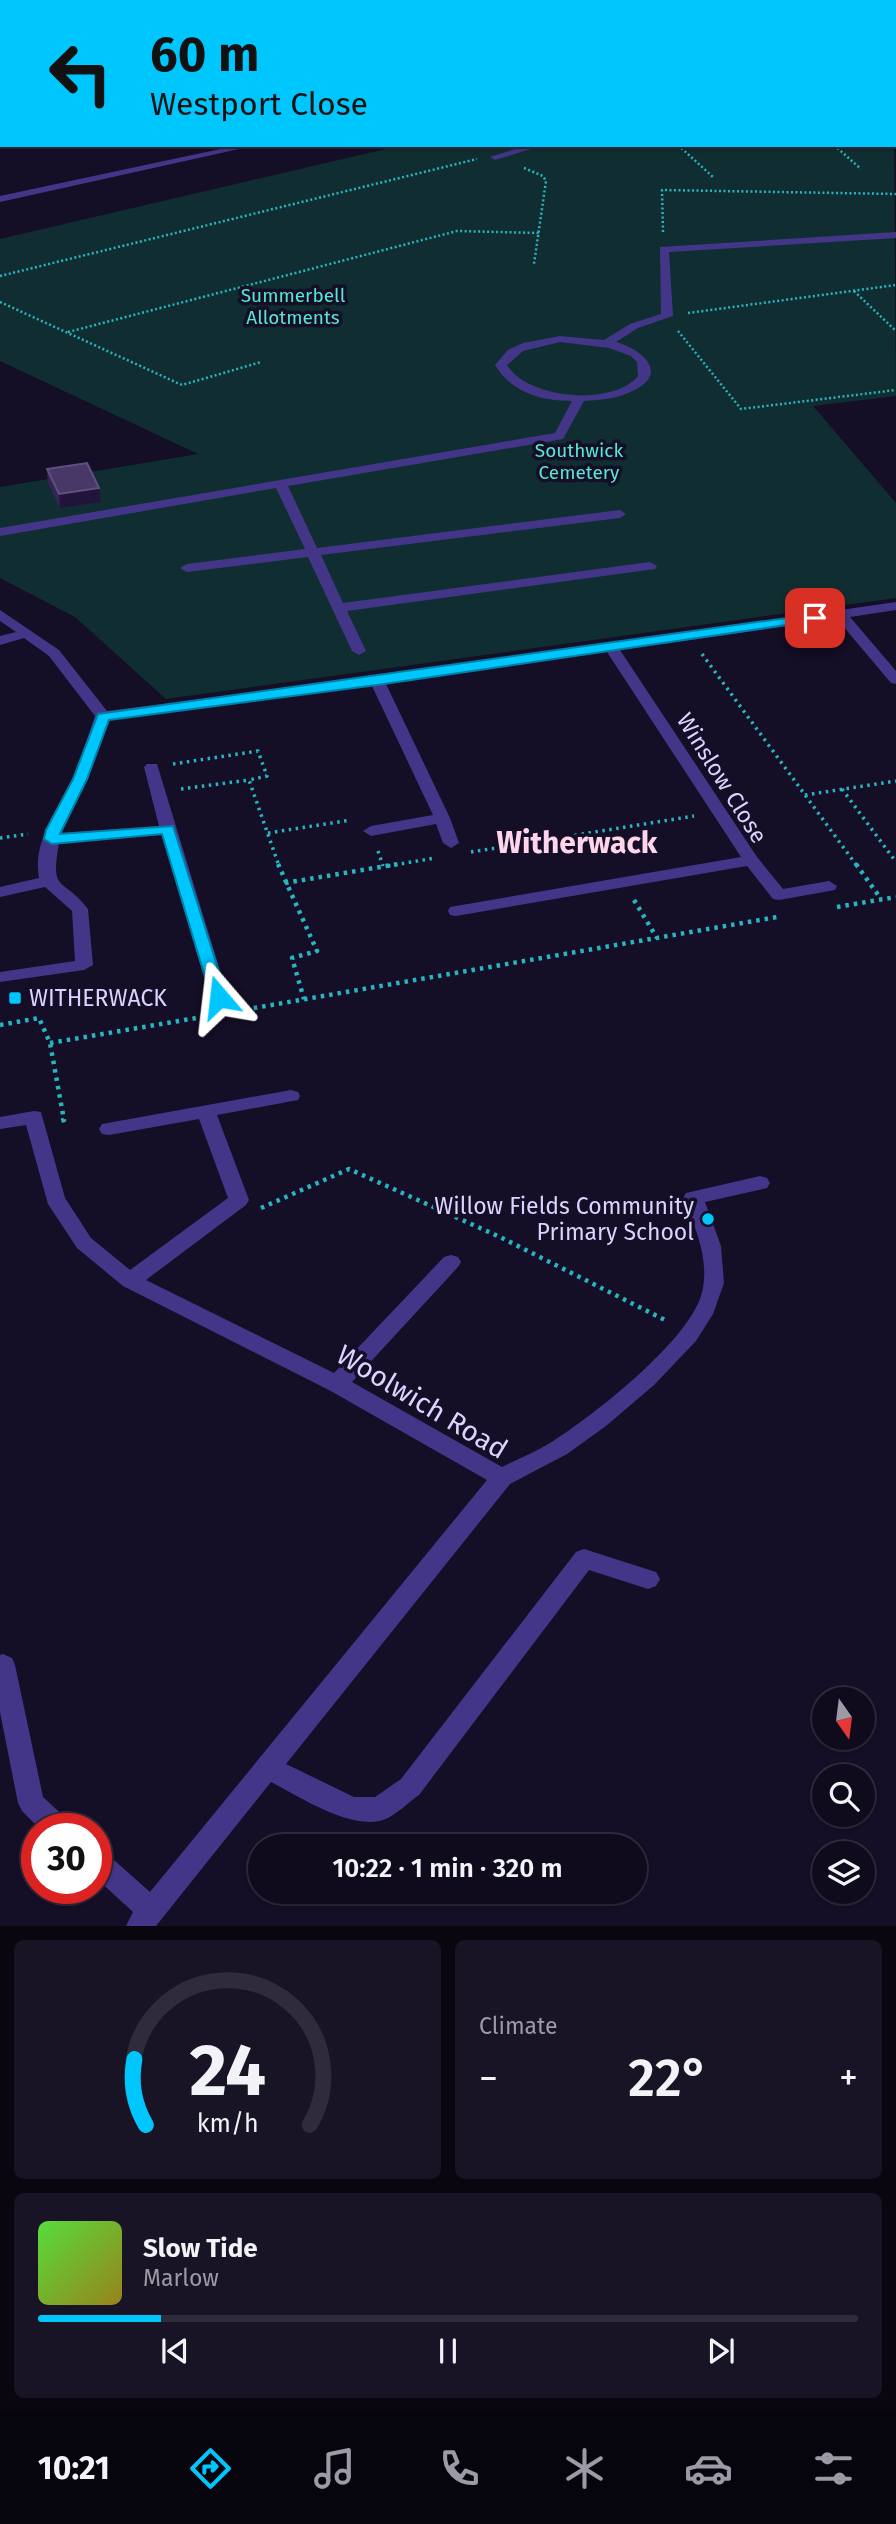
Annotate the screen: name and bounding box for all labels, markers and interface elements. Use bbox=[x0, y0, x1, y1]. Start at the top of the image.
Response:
text: 60 m bbox=[150, 25, 259, 84]
icon: left bbox=[35, 28, 126, 119]
text: Westport Close bbox=[150, 85, 368, 123]
park label: Summerbell Allotments bbox=[241, 284, 346, 329]
park label: Southwick Cemetery bbox=[535, 439, 623, 484]
pin bbox=[785, 588, 845, 648]
icon: arrive bbox=[796, 599, 834, 637]
street label: Winslow Close bbox=[671, 708, 773, 848]
district label: Witherwack bbox=[497, 825, 658, 861]
position arrow bbox=[182, 960, 256, 1034]
place label: WITHERWACK bbox=[29, 984, 167, 1012]
marker: WITHERWACK bbox=[7, 990, 23, 1006]
place label: Willow Fields Community Primary School bbox=[434, 1192, 695, 1246]
marker: Willow Fields Community Primary School bbox=[700, 1211, 716, 1227]
street label: Woolwich Road bbox=[331, 1338, 513, 1466]
north arrow bbox=[812, 1687, 875, 1750]
map controls bbox=[812, 1687, 875, 1904]
button: search bbox=[812, 1764, 875, 1827]
speed limit sign: 30 bbox=[21, 1813, 112, 1904]
button: layers bbox=[812, 1841, 875, 1904]
text: 10:22 · 1 min · 320 m bbox=[332, 1853, 563, 1884]
text: Climate bbox=[479, 2012, 558, 2040]
text: 24 bbox=[189, 2028, 266, 2115]
text: 22° bbox=[628, 2047, 709, 2110]
text: − bbox=[479, 2055, 498, 2101]
text: + bbox=[839, 2055, 858, 2101]
text: km/h bbox=[197, 2109, 258, 2139]
text: Slow Tide bbox=[143, 2233, 258, 2264]
text: Marlow bbox=[143, 2264, 219, 2292]
icon: previous bbox=[156, 2332, 194, 2370]
icon: pause bbox=[429, 2332, 467, 2370]
icon: next bbox=[702, 2332, 740, 2370]
icon: directions bbox=[186, 2444, 235, 2493]
icon: music bbox=[310, 2444, 359, 2493]
icon: phone bbox=[435, 2444, 484, 2493]
icon: climate bbox=[560, 2444, 609, 2493]
icon: car bbox=[684, 2444, 733, 2493]
icon: filters bbox=[809, 2444, 858, 2493]
text: 10:21 bbox=[38, 2449, 110, 2487]

